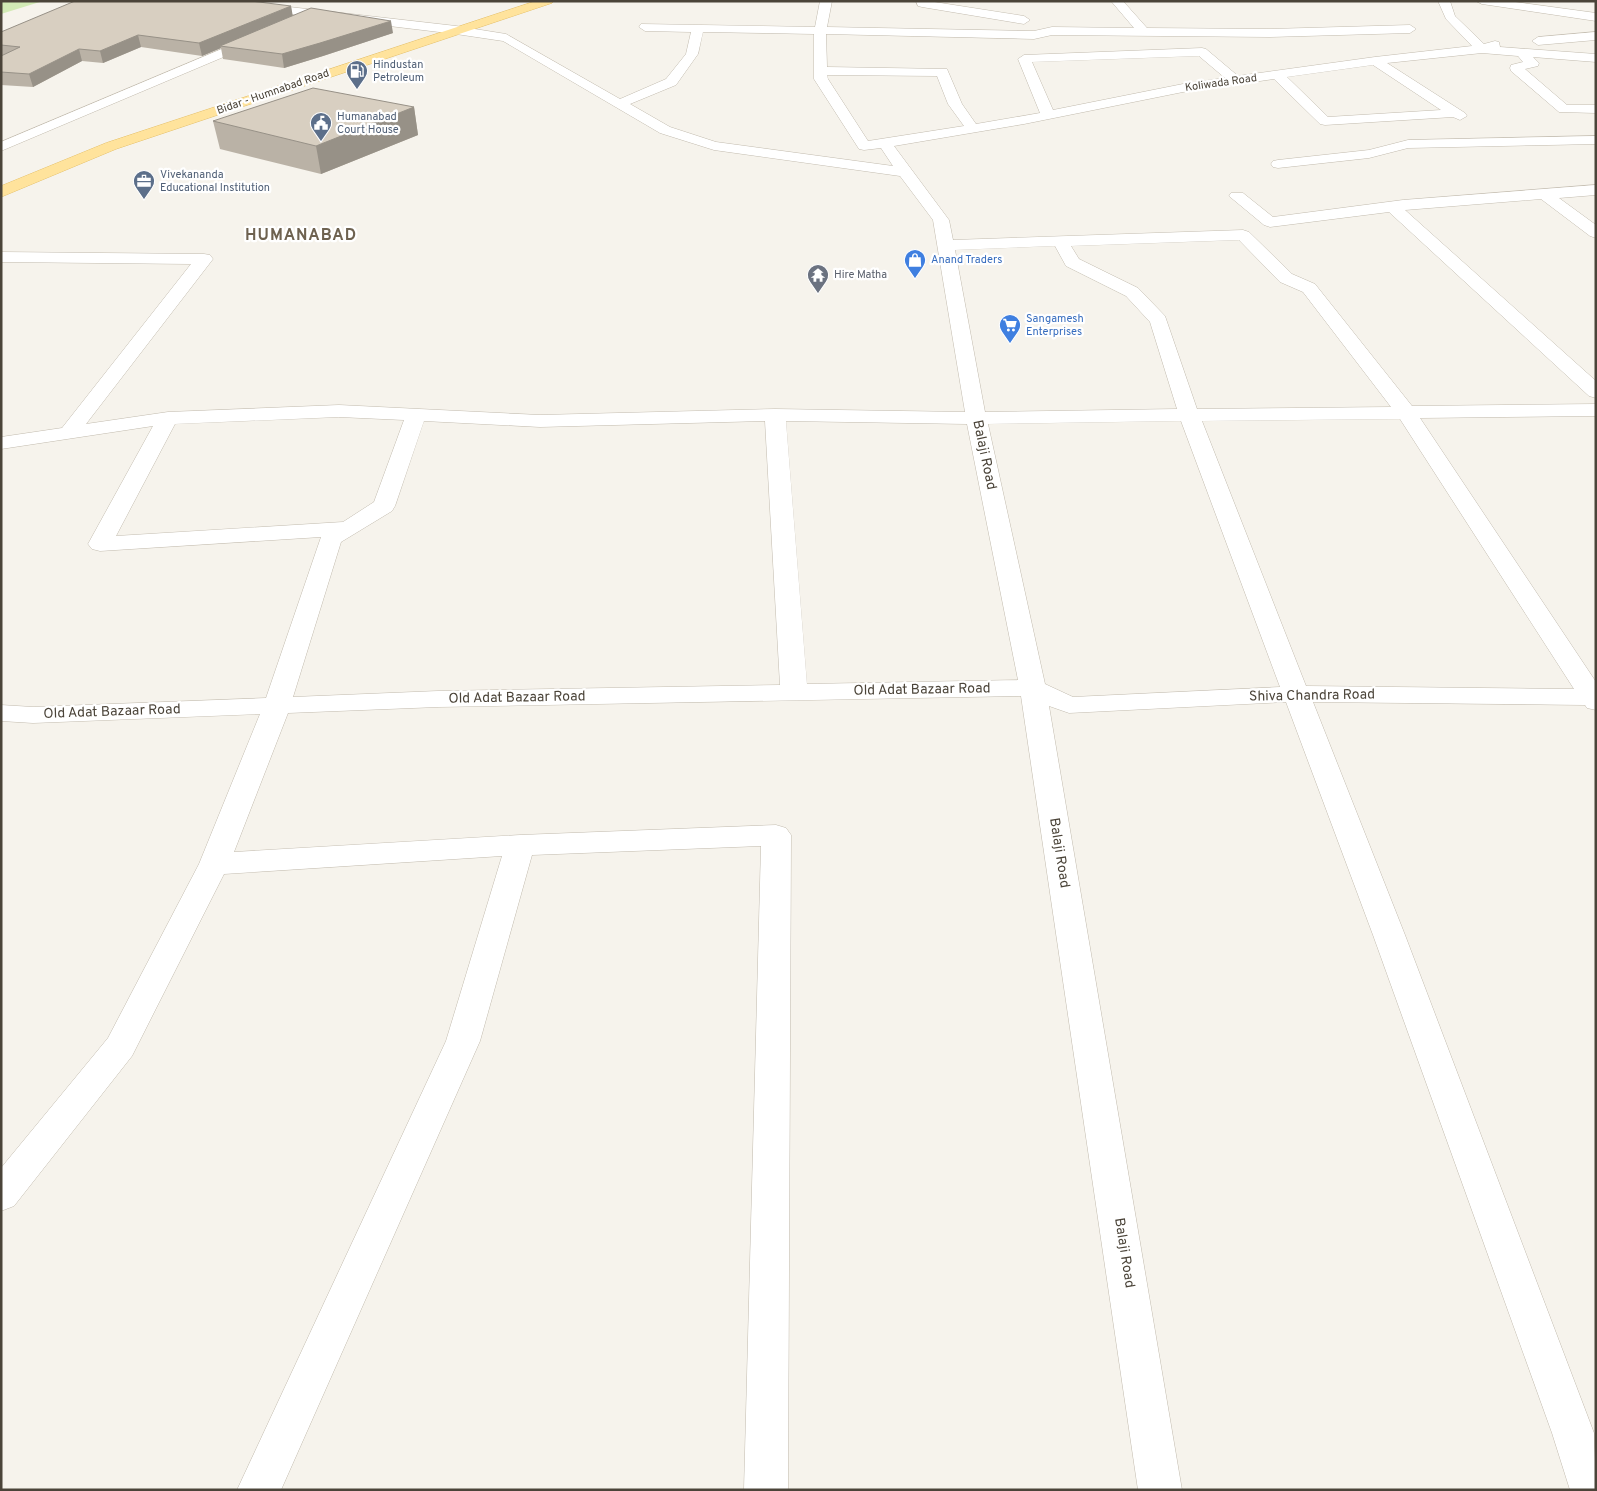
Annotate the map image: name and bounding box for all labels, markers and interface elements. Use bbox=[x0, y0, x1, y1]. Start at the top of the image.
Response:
place label: Hindustan Petroleum bbox=[373, 58, 424, 85]
fuel station icon: Hindustan Petroleum bbox=[345, 59, 369, 90]
street label: Bidar - Humnabad Road bbox=[215, 66, 331, 118]
street label: Koliwada Road bbox=[1184, 71, 1258, 95]
place label: Humanabad Court House bbox=[337, 110, 399, 137]
public building icon: Humanabad Court House bbox=[309, 111, 333, 142]
place label: Vivekananda Educational Institution bbox=[160, 168, 270, 195]
office icon: Vivekananda Educational Institution bbox=[132, 169, 156, 200]
district label: HUMANABAD bbox=[245, 226, 357, 246]
shop icon: Anand Traders bbox=[903, 248, 927, 279]
place label: Anand Traders bbox=[931, 253, 1002, 267]
temple icon: Hire Matha bbox=[806, 263, 830, 294]
place label: Hire Matha bbox=[834, 268, 887, 282]
place label: Sangamesh Enterprises bbox=[1026, 312, 1084, 339]
supermarket icon: Sangamesh Enterprises bbox=[998, 313, 1022, 344]
street label: Balaji Road bbox=[968, 419, 1000, 491]
street label: Old Adat Bazaar Road bbox=[853, 680, 991, 700]
street label: Shiva Chandra Road bbox=[1249, 686, 1375, 706]
street label: Old Adat Bazaar Road bbox=[448, 688, 586, 708]
street label: Old Adat Bazaar Road bbox=[43, 701, 181, 723]
street label: Balaji Road bbox=[1045, 817, 1073, 889]
street label: Balaji Road bbox=[1110, 1217, 1138, 1289]

